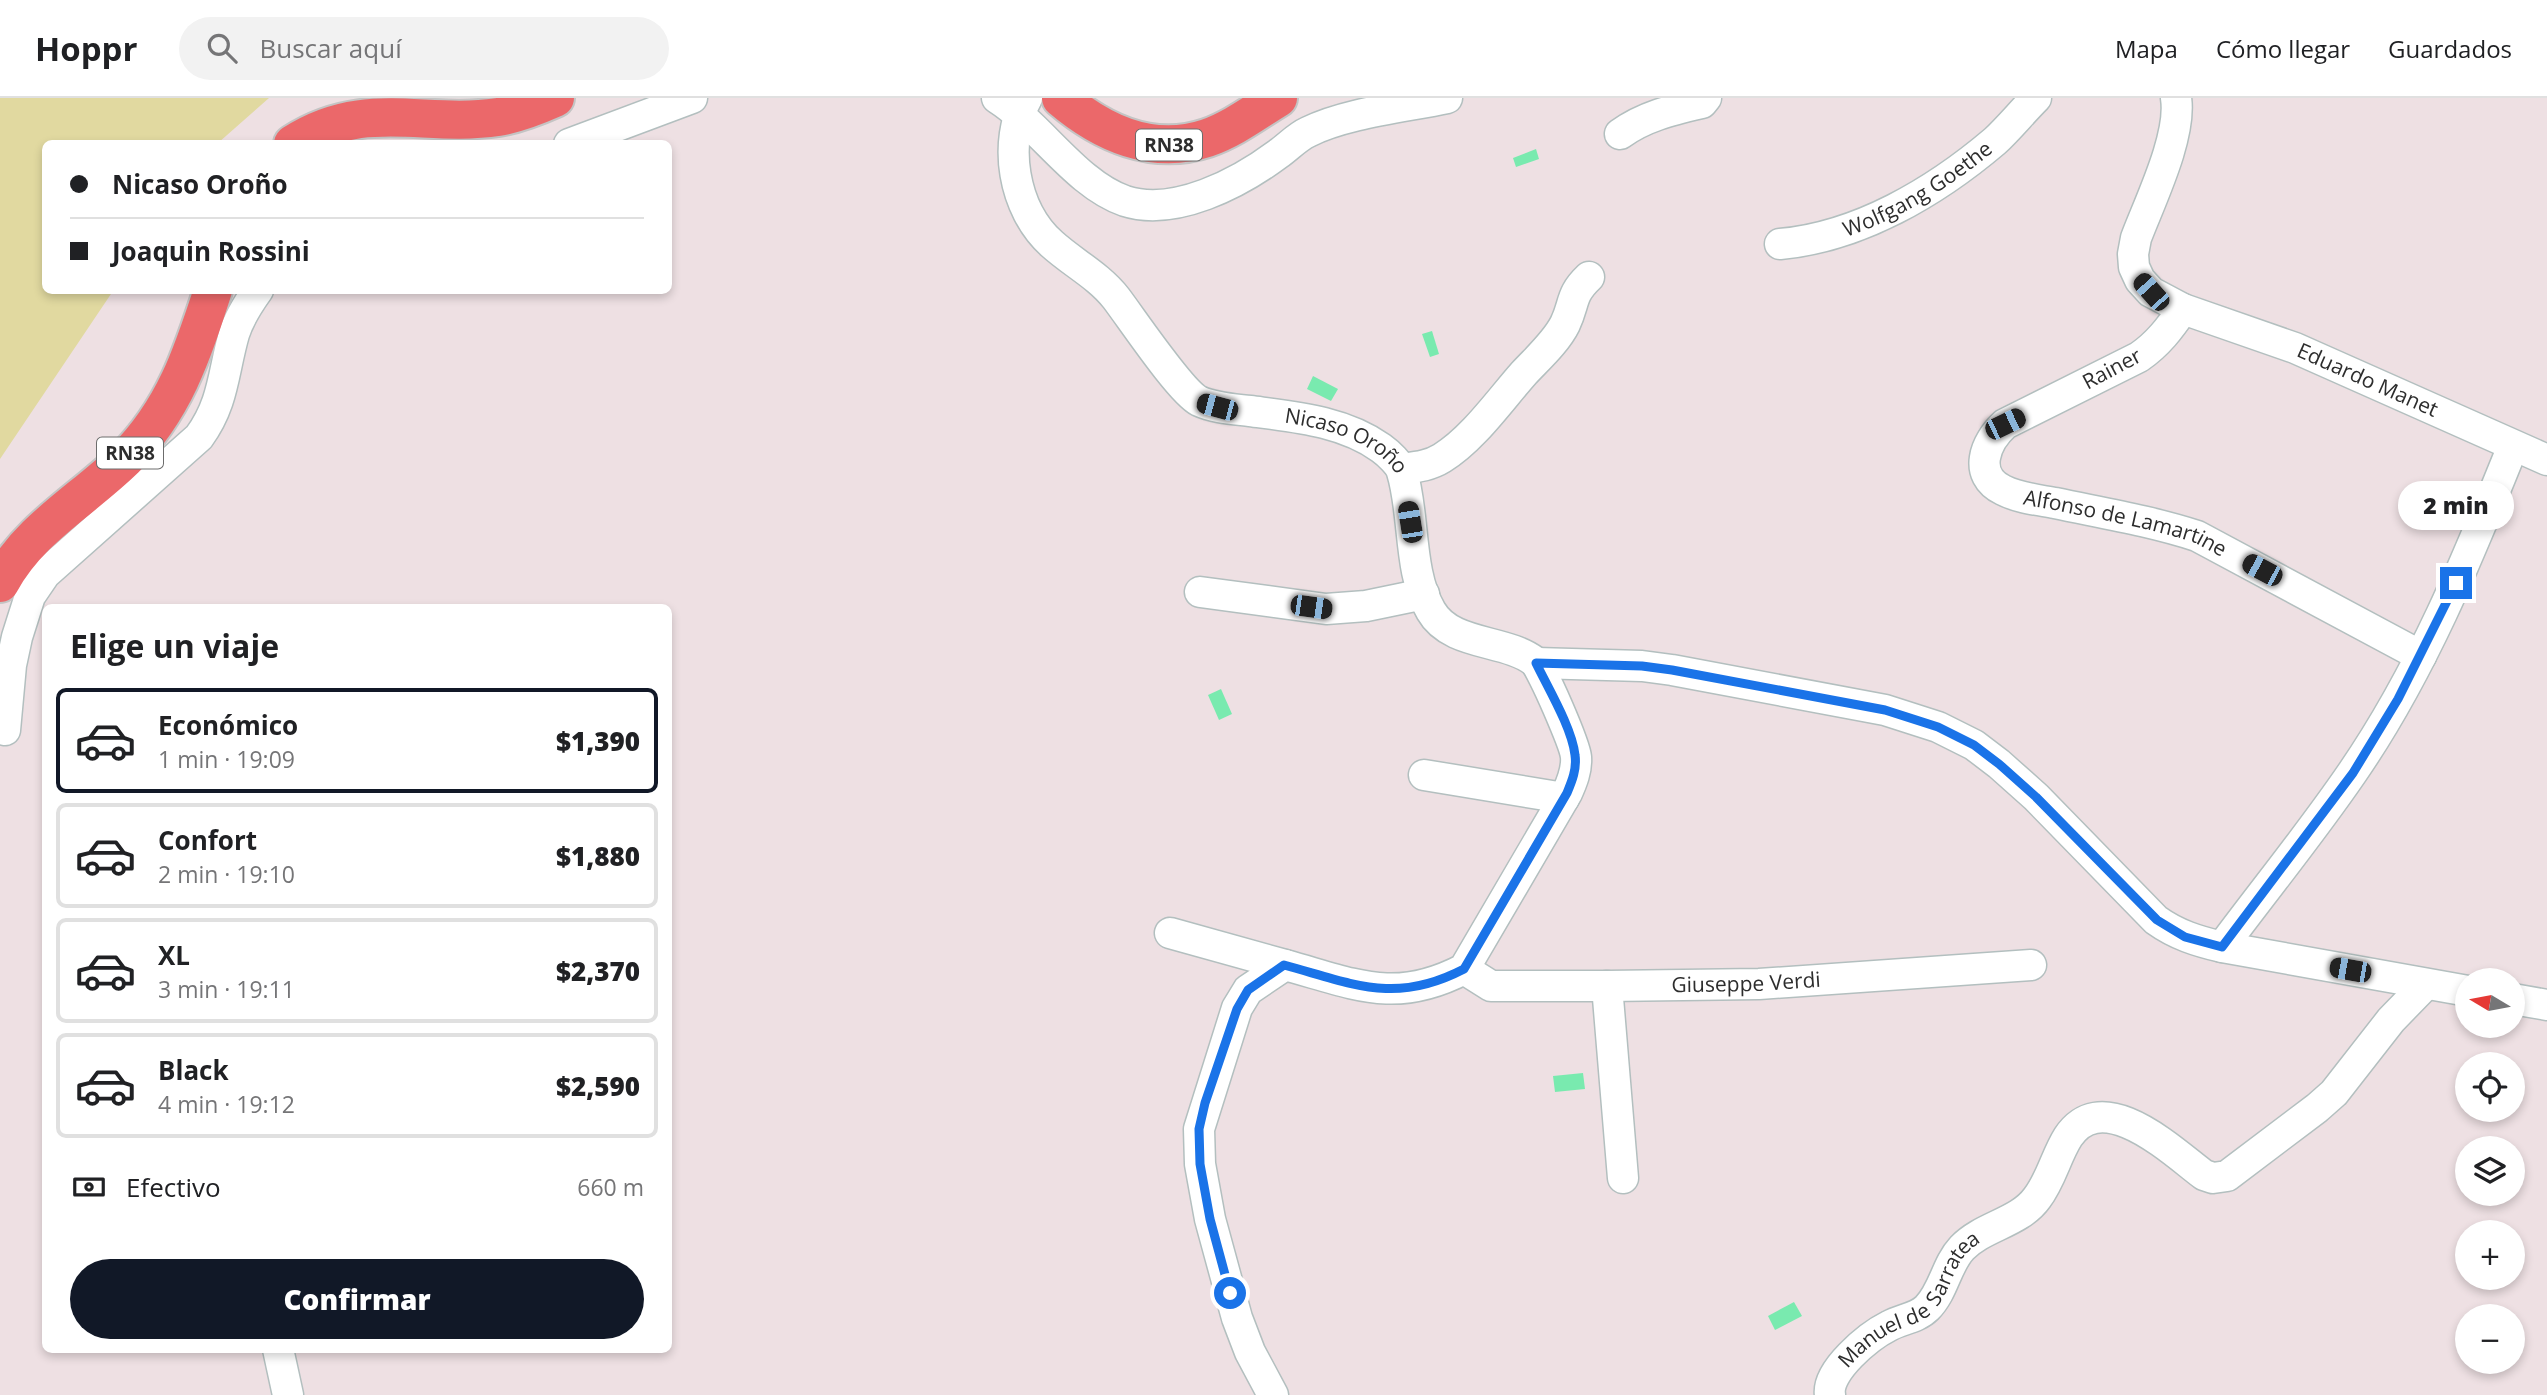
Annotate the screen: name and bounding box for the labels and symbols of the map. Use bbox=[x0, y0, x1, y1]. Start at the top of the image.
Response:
road number: RN38 bbox=[1136, 130, 1202, 160]
street label: Wolfgang Goethe bbox=[1839, 134, 1998, 243]
car bbox=[2130, 269, 2173, 315]
street label: Eduardo Manet bbox=[2293, 336, 2443, 423]
street label: Rainer bbox=[2077, 341, 2146, 395]
car bbox=[1194, 391, 1241, 423]
street label: Nicaso Oroño bbox=[1283, 401, 1415, 478]
car bbox=[1982, 405, 2029, 443]
road number: RN38 bbox=[97, 438, 163, 468]
callout: 2 min bbox=[2398, 482, 2514, 531]
street label: Alfonso de Lamartine bbox=[2021, 483, 2232, 562]
car bbox=[1397, 500, 1424, 544]
car bbox=[2239, 551, 2286, 589]
route end bbox=[2440, 567, 2472, 599]
car bbox=[1289, 594, 1334, 620]
car bbox=[2328, 956, 2373, 984]
street label: Giuseppe Verdi bbox=[1671, 965, 1822, 998]
north arrow bbox=[2455, 968, 2525, 1038]
street label: Manuel de Sarratea bbox=[1831, 1224, 1984, 1373]
route start bbox=[1214, 1277, 1246, 1309]

